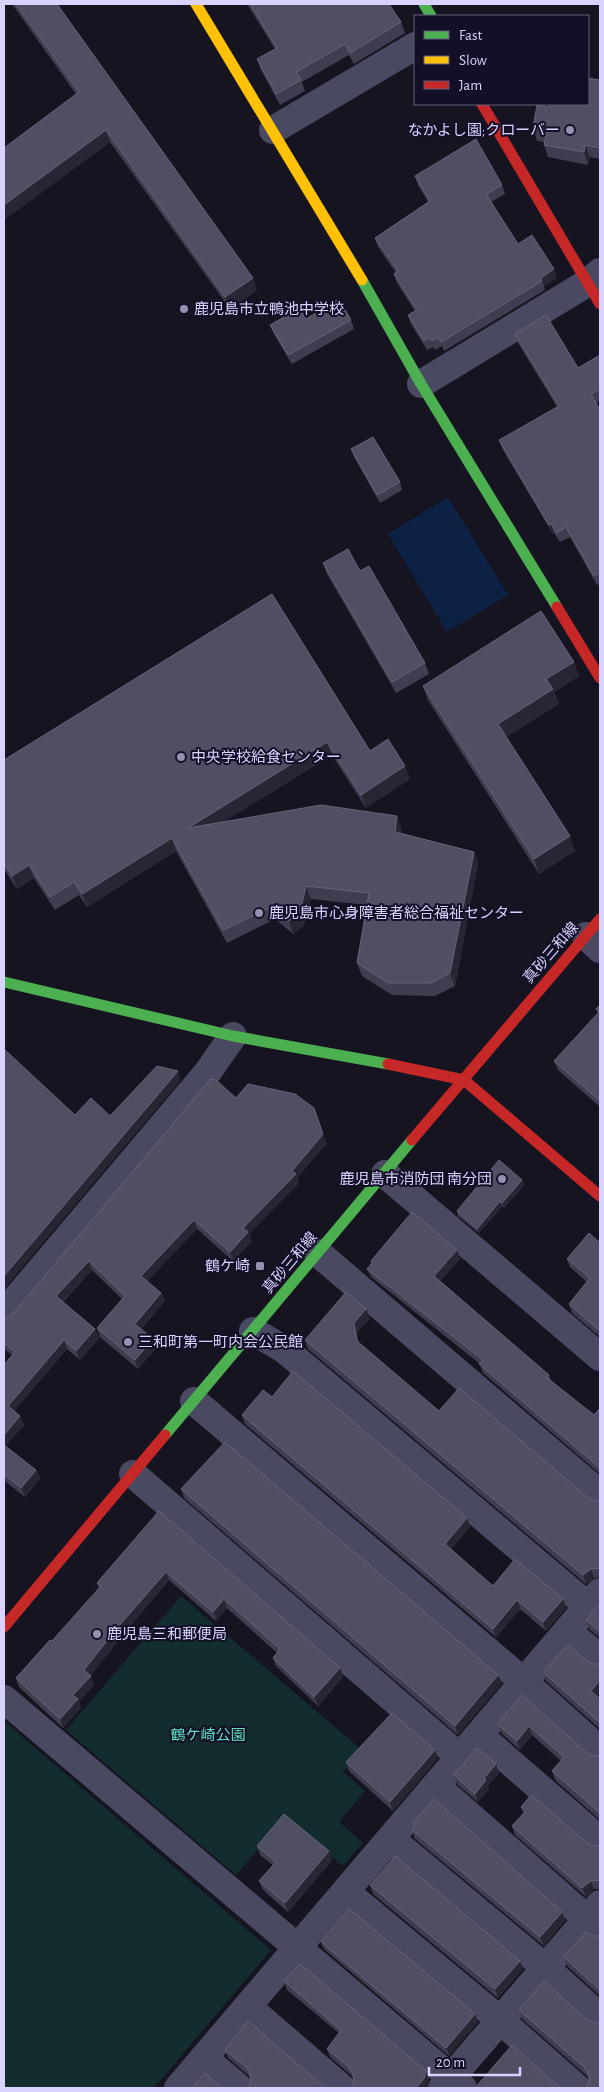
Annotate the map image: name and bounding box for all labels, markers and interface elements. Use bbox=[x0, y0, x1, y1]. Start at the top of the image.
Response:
legend bbox=[414, 15, 589, 105]
text: Fast bbox=[459, 28, 483, 43]
text: Slow bbox=[459, 53, 487, 68]
text: Jam bbox=[459, 78, 482, 93]
place label: なかよし園;クローバー bbox=[407, 122, 560, 138]
marker: なかよし園;クローバー bbox=[564, 124, 576, 136]
place label: 鹿児島市立鴨池中学校 bbox=[194, 301, 344, 317]
marker: 鹿児島市立鴨池中学校 bbox=[178, 303, 190, 315]
place label: 中央学校給食センター bbox=[191, 748, 341, 765]
marker: 中央学校給食センター bbox=[175, 751, 187, 763]
place label: 鹿児島市心身障害者総合福祉センター bbox=[269, 905, 524, 921]
marker: 鹿児島市心身障害者総合福祉センター bbox=[253, 907, 265, 919]
street label: 真砂三和線 bbox=[520, 919, 581, 986]
place label: 鹿児島市消防団 南分団 bbox=[340, 1171, 492, 1187]
marker: 鹿児島市消防団 南分団 bbox=[496, 1173, 508, 1185]
street label: 真砂三和線 bbox=[259, 1229, 320, 1297]
place label: 鶴ケ崎 bbox=[205, 1258, 250, 1274]
marker: 鶴ケ崎 bbox=[254, 1260, 266, 1272]
place label: 三和町第一町内会公民館 bbox=[138, 1334, 303, 1350]
marker: 三和町第一町内会公民館 bbox=[122, 1336, 134, 1348]
place label: 鹿児島三和郵便局 bbox=[107, 1626, 227, 1642]
marker: 鹿児島三和郵便局 bbox=[91, 1628, 103, 1640]
park label: 鶴ケ崎公園 bbox=[170, 1727, 246, 1743]
scale bar bbox=[429, 2044, 520, 2076]
text: 20 m bbox=[436, 2055, 465, 2070]

